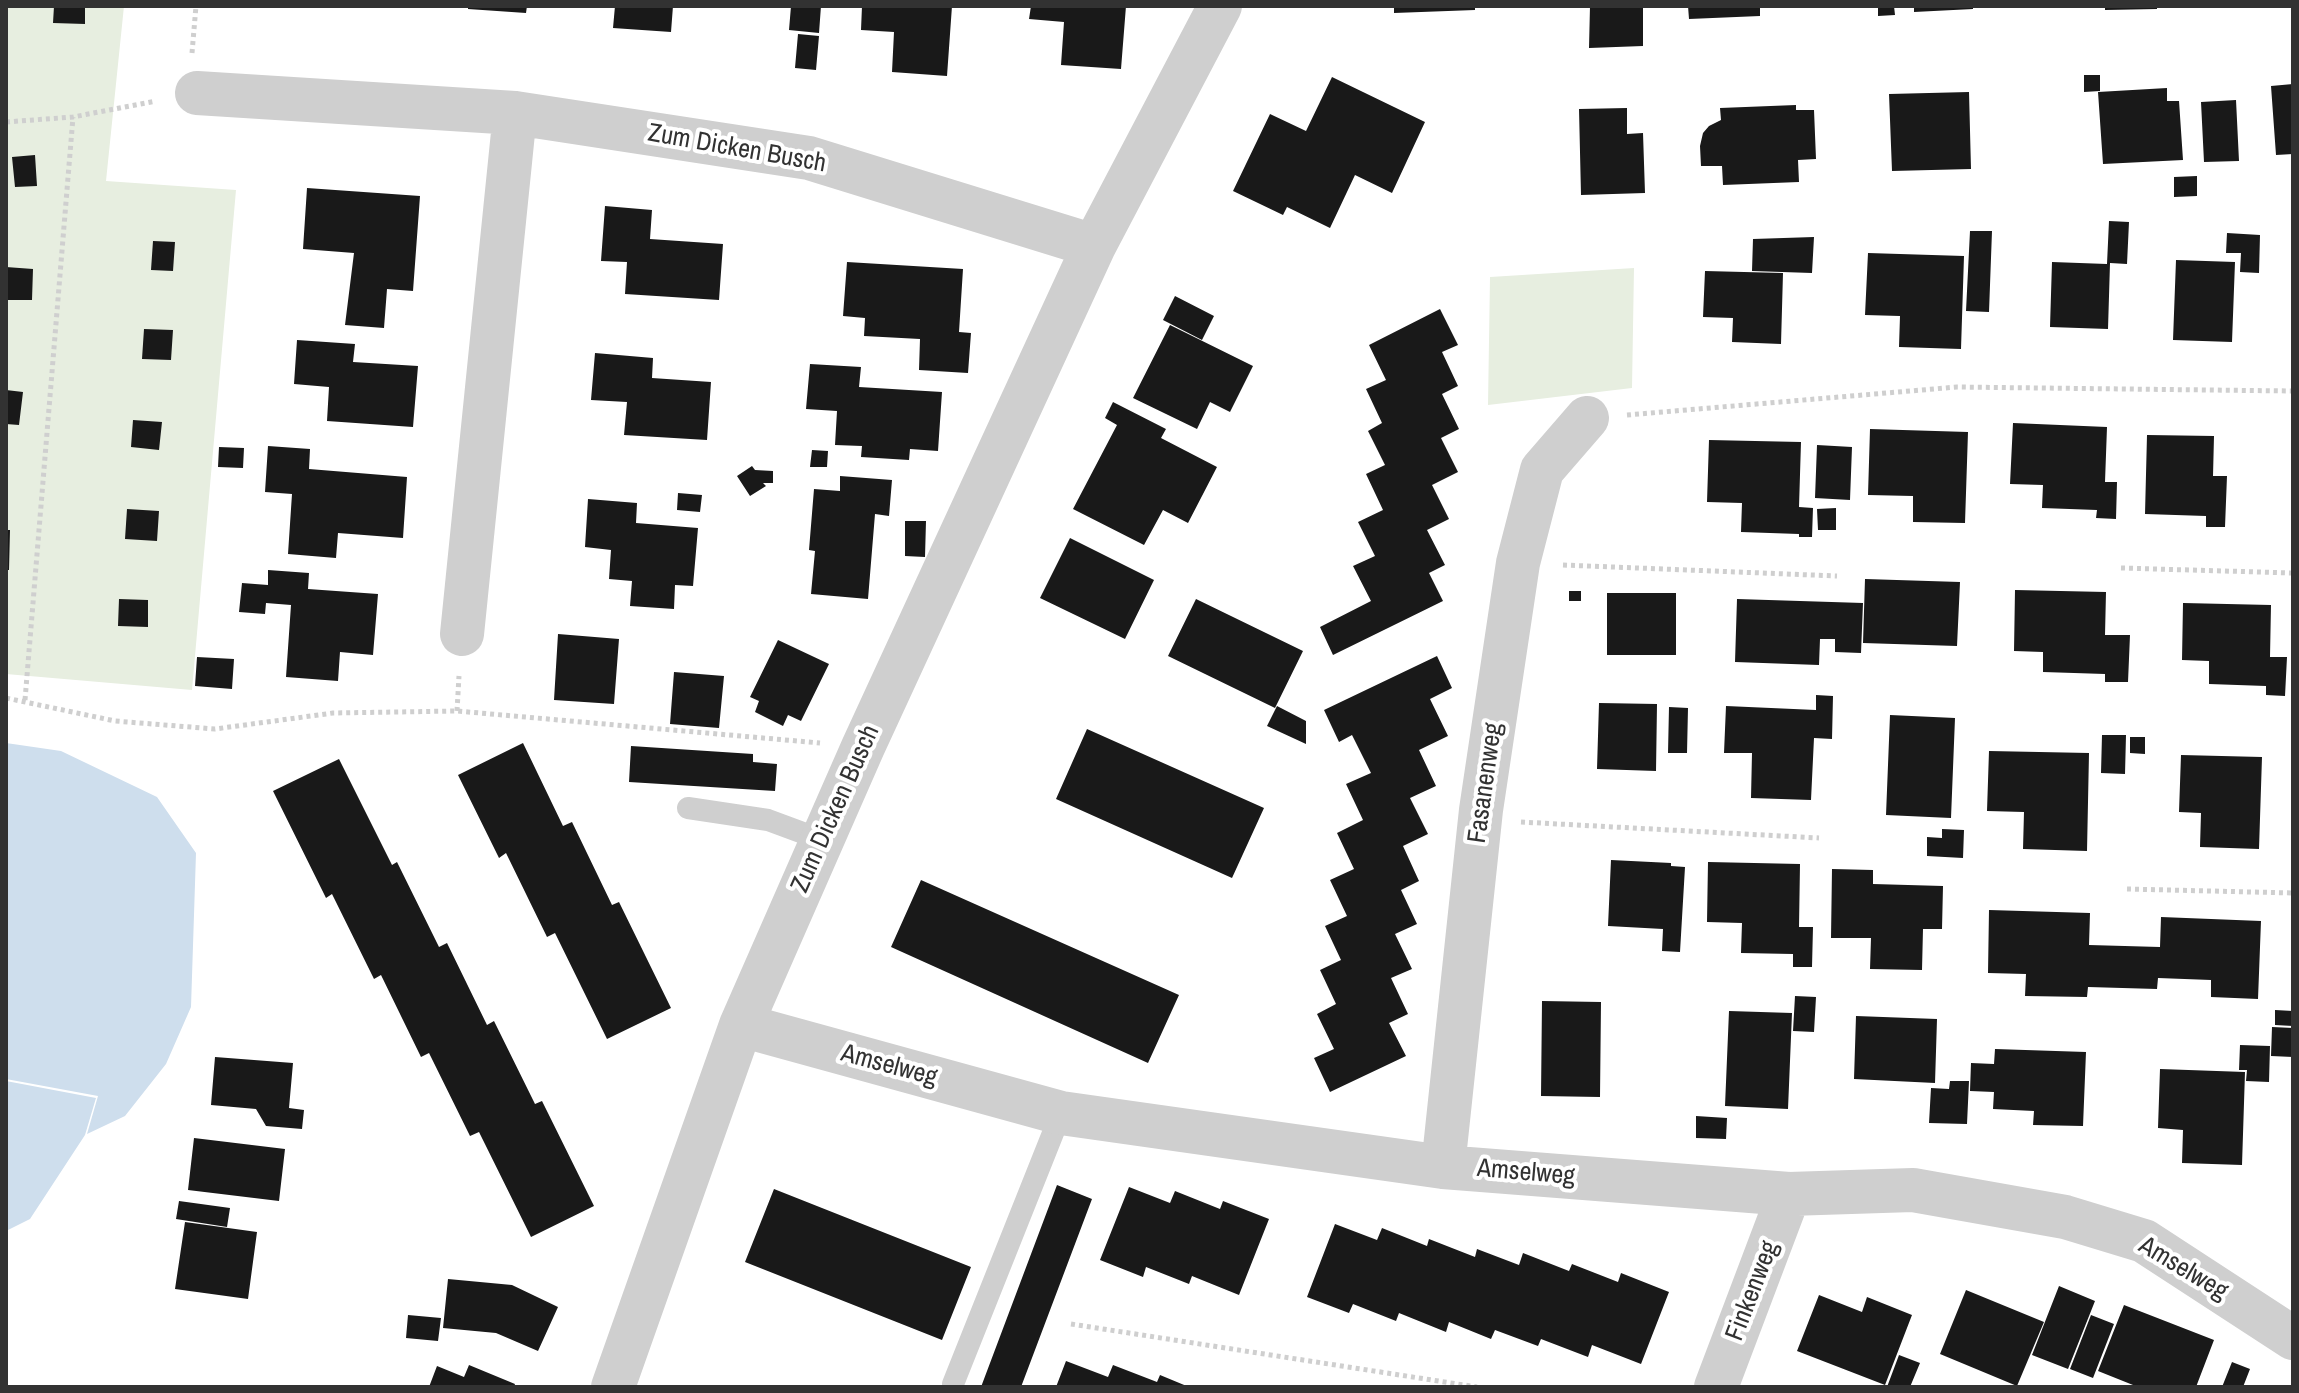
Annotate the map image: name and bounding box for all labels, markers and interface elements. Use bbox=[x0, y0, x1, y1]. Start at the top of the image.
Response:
street label: Zum Dicken Busch bbox=[646, 118, 828, 180]
street label: Zum Dicken Busch bbox=[785, 720, 887, 898]
street label: Fasanenweg bbox=[1462, 721, 1510, 845]
street label: Amselweg bbox=[837, 1038, 941, 1094]
street label: Amselweg bbox=[1476, 1153, 1576, 1193]
street label: Amselweg bbox=[2133, 1230, 2233, 1308]
street label: Finkenweg bbox=[1720, 1237, 1786, 1345]

